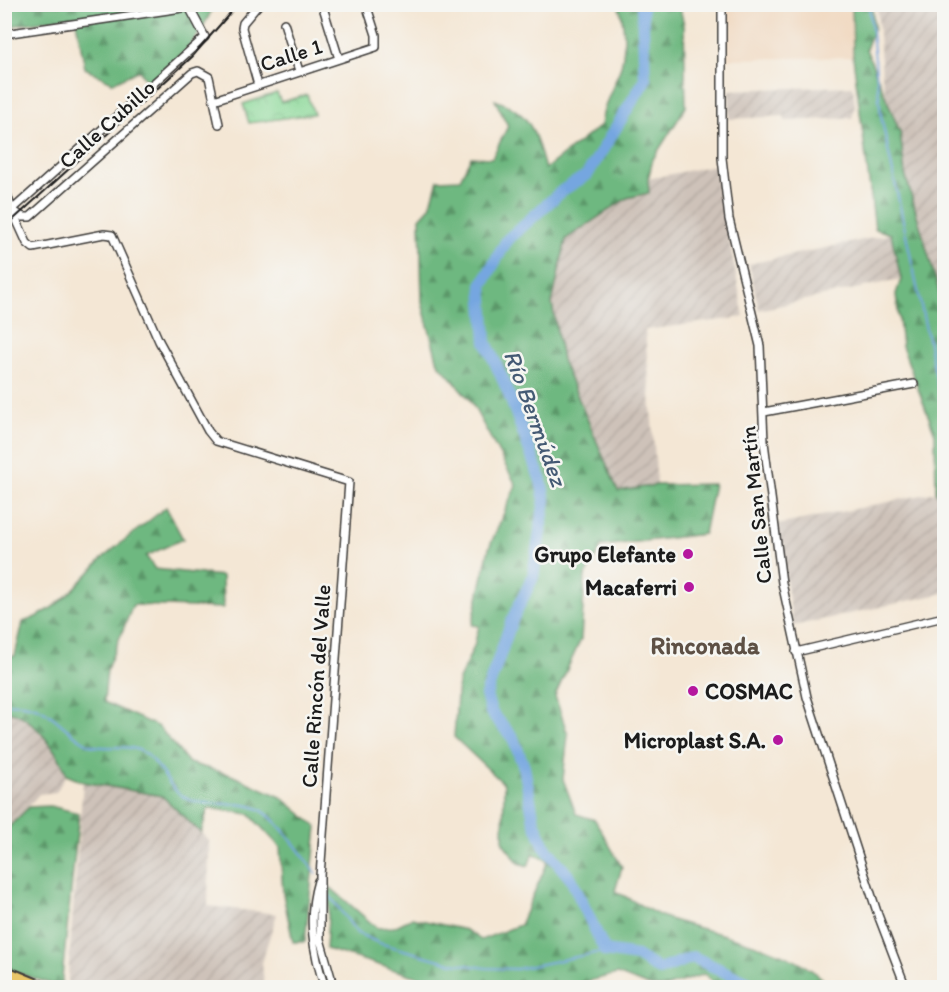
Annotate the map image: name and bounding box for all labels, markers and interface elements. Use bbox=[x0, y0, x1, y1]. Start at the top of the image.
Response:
street label: Calle 1 bbox=[257, 32, 325, 78]
street label: Calle Cubillo bbox=[53, 74, 161, 174]
water label: Río Bermúdez bbox=[498, 346, 575, 492]
street label: Calle San Martín bbox=[734, 424, 778, 585]
place label: Grupo Elefante bbox=[534, 541, 676, 568]
marker: Grupo Elefante bbox=[681, 547, 695, 561]
place label: Macaferri bbox=[585, 574, 677, 601]
marker: Macaferri bbox=[682, 580, 696, 594]
street label: Calle Rincón del Valle bbox=[295, 583, 337, 789]
district label: Rinconada bbox=[650, 631, 760, 660]
place label: COSMAC bbox=[705, 678, 793, 705]
marker: COSMAC bbox=[686, 684, 700, 698]
place label: Microplast S.A. bbox=[624, 727, 766, 754]
marker: Microplast S.A. bbox=[771, 733, 785, 747]

